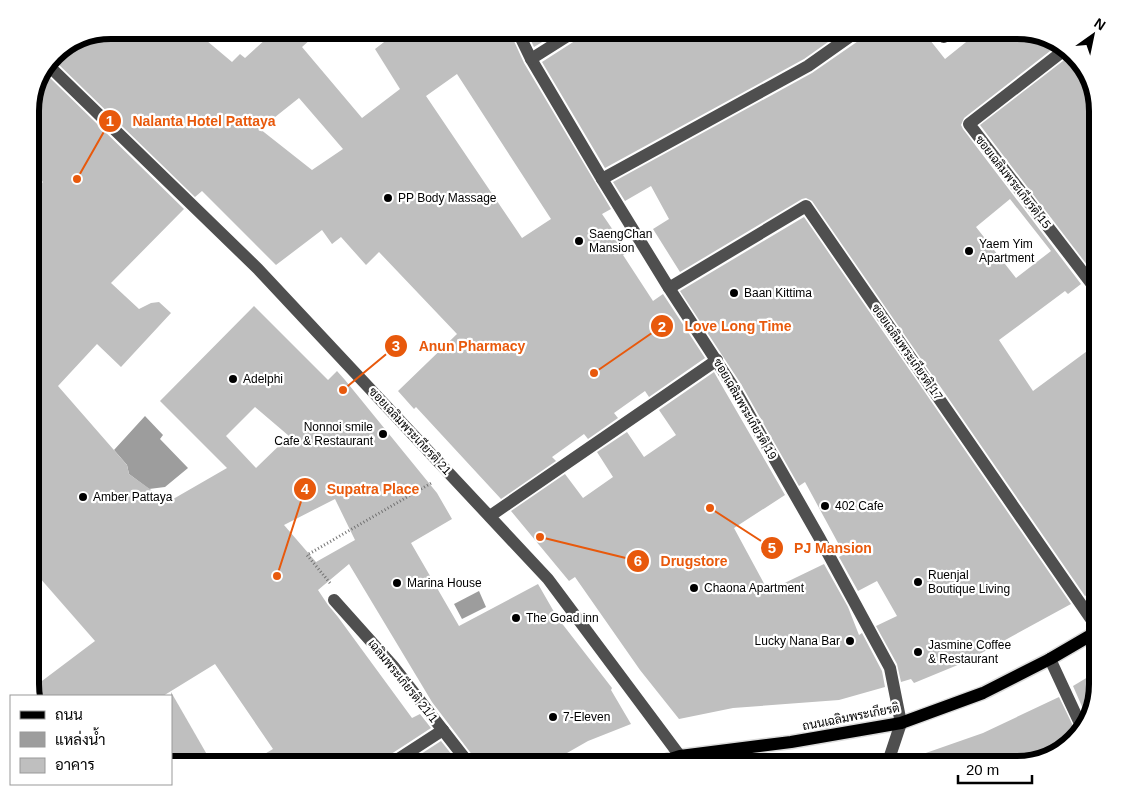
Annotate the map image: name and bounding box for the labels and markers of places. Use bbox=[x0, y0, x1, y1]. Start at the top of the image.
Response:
callout: Nalanta Hotel Pattaya bbox=[98, 106, 286, 135]
place label: PP Body Massage bbox=[398, 191, 497, 205]
marker: PP Body Massage bbox=[382, 192, 394, 204]
place label: SaengChan Mansion bbox=[589, 227, 652, 255]
marker: SaengChan Mansion bbox=[573, 235, 585, 247]
place label: Yaem Yim Apartment bbox=[979, 237, 1035, 265]
marker: Yaem Yim Apartment bbox=[963, 245, 975, 257]
place label: Baan Kittima bbox=[744, 286, 812, 300]
marker: Baan Kittima bbox=[728, 287, 740, 299]
callout: Love Long Time bbox=[649, 312, 801, 341]
callout: Anun Pharmacy bbox=[384, 332, 535, 361]
place label: Adelphi bbox=[243, 372, 283, 386]
marker: Adelphi bbox=[227, 373, 239, 385]
place label: Nonnoi smile Cafe & Restaurant bbox=[274, 420, 374, 448]
marker: Nonnoi smile Cafe & Restaurant bbox=[377, 428, 389, 440]
callout: Supatra Place bbox=[292, 474, 430, 503]
place label: Amber Pattaya bbox=[93, 490, 173, 504]
marker: Amber Pattaya bbox=[77, 491, 89, 503]
place label: 402 Cafe bbox=[835, 499, 884, 513]
marker: 402 Cafe bbox=[819, 500, 831, 512]
callout: PJ Mansion bbox=[759, 533, 882, 562]
callout: Drugstore bbox=[625, 546, 737, 575]
place label: Ruenjal Boutique Living bbox=[928, 568, 1010, 596]
place label: Marina House bbox=[407, 576, 482, 590]
marker: Ruenjal Boutique Living bbox=[912, 576, 924, 588]
marker: Marina House bbox=[391, 577, 403, 589]
place label: Chaona Apartment bbox=[704, 581, 805, 595]
marker: Chaona Apartment bbox=[688, 582, 700, 594]
place label: The Goad inn bbox=[526, 611, 599, 625]
marker: The Goad inn bbox=[510, 612, 522, 624]
place label: Lucky Nana Bar bbox=[755, 634, 840, 648]
marker: Lucky Nana Bar bbox=[844, 635, 856, 647]
place label: Jasmine Coffee & Restaurant bbox=[928, 638, 1011, 666]
marker: Jasmine Coffee & Restaurant bbox=[912, 646, 924, 658]
place label: 7-Eleven bbox=[563, 710, 610, 724]
marker: 7-Eleven bbox=[547, 711, 559, 723]

